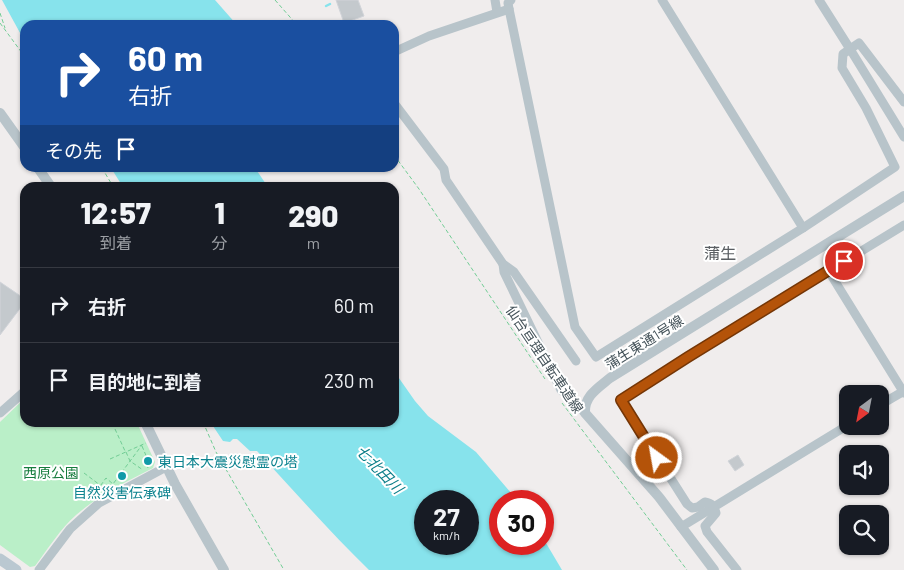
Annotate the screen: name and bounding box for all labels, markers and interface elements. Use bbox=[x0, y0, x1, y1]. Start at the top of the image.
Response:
text: 60 m bbox=[128, 36, 203, 78]
icon: right bbox=[45, 40, 110, 105]
text: 右折 bbox=[128, 82, 172, 108]
icon: arrive bbox=[112, 135, 140, 163]
text: その先 bbox=[45, 139, 102, 162]
text: 12:57 bbox=[81, 194, 151, 230]
text: 1 bbox=[214, 194, 225, 230]
text: 290 bbox=[288, 197, 338, 233]
text: 到着 bbox=[100, 233, 132, 252]
text: 分 bbox=[212, 233, 228, 252]
text: m bbox=[307, 233, 320, 252]
pin bbox=[823, 240, 865, 282]
district label: 蒲生 bbox=[704, 243, 736, 262]
icon: arrive bbox=[830, 247, 858, 275]
icon: right bbox=[45, 291, 73, 319]
text: 60 m bbox=[334, 294, 374, 317]
text: 右折 bbox=[88, 295, 126, 318]
street label: 仙台亘理自転車道線 bbox=[503, 302, 587, 416]
street label: 蒲生東通1号線 bbox=[602, 311, 686, 373]
icon: arrive bbox=[45, 366, 73, 394]
text: 230 m bbox=[324, 369, 374, 392]
text: 目的地に到着 bbox=[88, 370, 202, 393]
north arrow bbox=[839, 385, 889, 435]
map controls bbox=[839, 385, 889, 555]
position arrow bbox=[630, 431, 682, 483]
water label: 七北田川 bbox=[353, 441, 409, 498]
button: sound bbox=[839, 445, 889, 495]
place label: 東日本大震災慰霊の塔 bbox=[158, 453, 298, 470]
marker: 東日本大震災慰霊の塔 bbox=[142, 455, 154, 467]
park label: 西原公園 bbox=[23, 464, 79, 481]
marker: 自然災害伝承碑 bbox=[116, 470, 128, 482]
place label: 自然災害伝承碑 bbox=[73, 484, 171, 501]
speed limit sign: 30 bbox=[489, 490, 554, 555]
text: 27 bbox=[433, 501, 460, 531]
button: search bbox=[839, 505, 889, 555]
text: km/h bbox=[433, 528, 460, 542]

